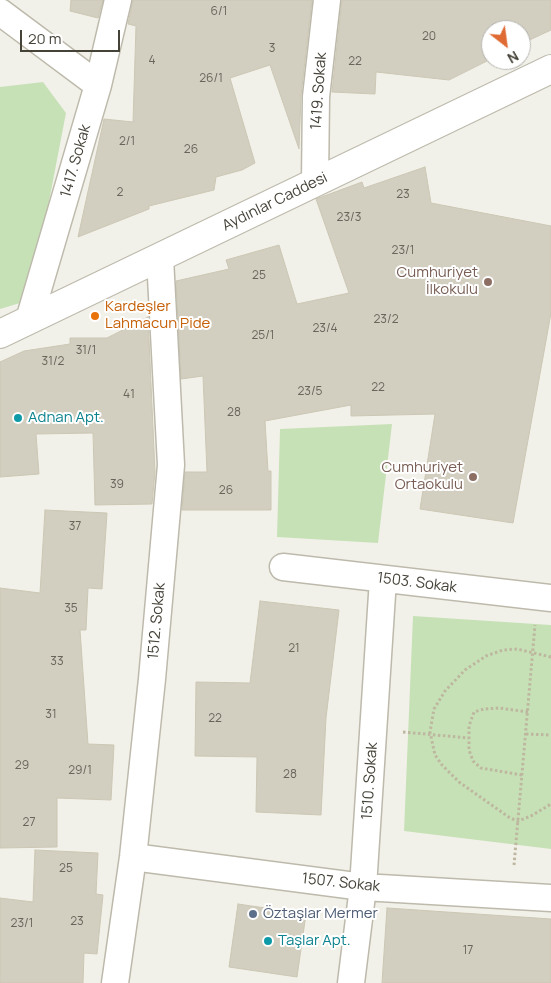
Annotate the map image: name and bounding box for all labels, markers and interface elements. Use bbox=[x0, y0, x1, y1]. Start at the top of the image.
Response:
house number: 6/1 bbox=[211, 5, 227, 19]
scale bar bbox=[22, 20, 122, 52]
north arrow bbox=[481, 20, 531, 70]
text: 20 m bbox=[28, 28, 61, 49]
house number: 20 bbox=[422, 30, 436, 44]
house number: 3 bbox=[269, 42, 275, 56]
text: N bbox=[504, 47, 522, 68]
street label: 1419. Sokak bbox=[307, 52, 331, 130]
house number: 4 bbox=[148, 54, 156, 68]
house number: 22 bbox=[348, 55, 362, 69]
house number: 26/1 bbox=[199, 72, 223, 86]
street label: 1417. Sokak bbox=[57, 122, 95, 200]
house number: 2/1 bbox=[119, 135, 135, 149]
house number: 26 bbox=[184, 143, 198, 157]
street label: Aydınlar Caddesi bbox=[219, 169, 331, 235]
house number: 2 bbox=[117, 186, 123, 200]
house number: 23 bbox=[396, 188, 410, 202]
house number: 23/3 bbox=[337, 211, 361, 225]
house number: 23/1 bbox=[392, 244, 414, 258]
place label: Cumhuriyet İlkokulu bbox=[397, 264, 478, 299]
house number: 25 bbox=[252, 269, 266, 283]
marker: Cumhuriyet İlkokulu bbox=[482, 276, 494, 288]
place label: Kardeşler Lahmacun Pide bbox=[105, 298, 210, 333]
marker: Kardeşler Lahmacun Pide bbox=[89, 310, 101, 322]
house number: 23/2 bbox=[374, 313, 398, 327]
house number: 23/4 bbox=[312, 322, 338, 336]
house number: 25/1 bbox=[251, 329, 275, 343]
house number: 31/1 bbox=[76, 344, 96, 358]
house number: 31/2 bbox=[42, 355, 64, 369]
house number: 22 bbox=[371, 381, 385, 395]
house number: 23/5 bbox=[297, 385, 323, 399]
house number: 41 bbox=[123, 388, 135, 402]
house number: 28 bbox=[227, 406, 241, 420]
place label: Adnan Apt. bbox=[28, 409, 104, 427]
marker: Adnan Apt. bbox=[12, 412, 24, 424]
place label: Cumhuriyet Ortaokulu bbox=[382, 459, 463, 494]
marker: Cumhuriyet Ortaokulu bbox=[467, 471, 479, 483]
house number: 39 bbox=[110, 478, 124, 492]
house number: 26 bbox=[219, 484, 233, 498]
house number: 37 bbox=[69, 520, 81, 534]
street label: 1503. Sokak bbox=[376, 569, 458, 597]
street label: 1512. Sokak bbox=[145, 582, 169, 660]
house number: 35 bbox=[64, 602, 78, 616]
house number: 21 bbox=[288, 642, 300, 656]
house number: 33 bbox=[50, 655, 64, 669]
house number: 31 bbox=[45, 708, 57, 722]
house number: 22 bbox=[208, 712, 222, 726]
street label: 1510. Sokak bbox=[358, 742, 382, 820]
house number: 29 bbox=[15, 759, 29, 773]
house number: 29/1 bbox=[68, 764, 92, 778]
house number: 28 bbox=[283, 768, 297, 782]
house number: 27 bbox=[23, 816, 35, 830]
house number: 25 bbox=[59, 862, 73, 876]
street label: 1507. Sokak bbox=[301, 870, 381, 896]
place label: Öztaşlar Mermer bbox=[263, 905, 378, 923]
marker: Öztaşlar Mermer bbox=[247, 908, 259, 920]
house number: 23 bbox=[70, 915, 84, 929]
house number: 23/1 bbox=[11, 917, 33, 931]
place label: Taşlar Apt. bbox=[278, 932, 351, 950]
marker: Taşlar Apt. bbox=[262, 935, 274, 947]
house number: 17 bbox=[463, 944, 473, 958]

